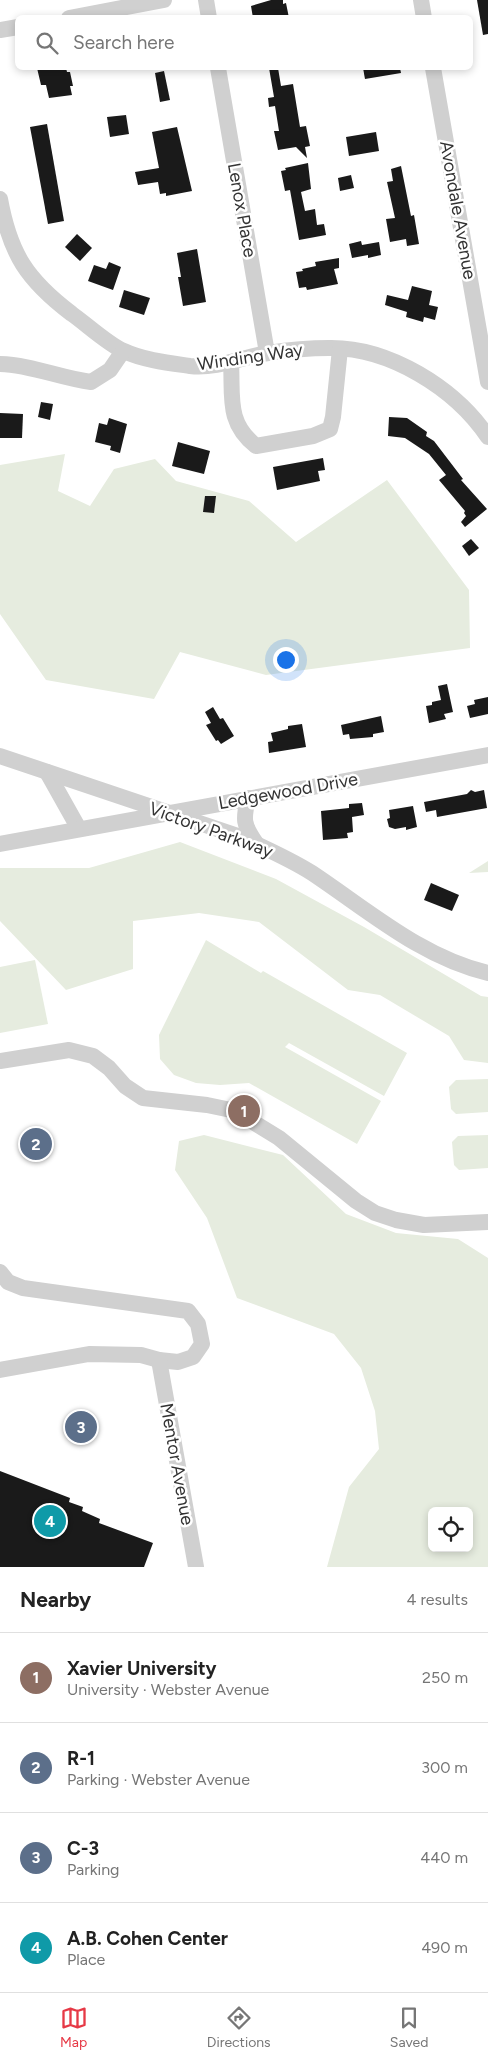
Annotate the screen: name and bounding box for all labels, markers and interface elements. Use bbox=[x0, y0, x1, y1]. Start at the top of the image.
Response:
search box bbox=[15, 15, 473, 70]
icon: search bbox=[33, 29, 61, 57]
text: Search here bbox=[73, 31, 175, 54]
street label: Avondale Avenue bbox=[435, 139, 481, 281]
street label: Lenox Place bbox=[223, 161, 261, 259]
street label: Winding Way bbox=[196, 339, 305, 375]
your location bbox=[273, 647, 299, 673]
street label: Ledgewood Drive bbox=[217, 768, 360, 814]
street label: Victory Parkway bbox=[146, 797, 276, 863]
pin: 1 bbox=[228, 1092, 260, 1130]
pin: 2 bbox=[20, 1125, 52, 1163]
street label: Mentor Avenue bbox=[155, 1401, 199, 1527]
pin: 3 bbox=[65, 1408, 97, 1446]
pin: 4 bbox=[34, 1502, 66, 1540]
map controls bbox=[428, 1507, 473, 1552]
button: locate bbox=[428, 1507, 473, 1552]
text: Nearby bbox=[20, 1587, 91, 1612]
text: 4 results bbox=[407, 1590, 468, 1609]
text: Xavier University bbox=[67, 1657, 217, 1680]
text: 1 bbox=[33, 1668, 39, 1687]
text: 250 m bbox=[422, 1668, 468, 1687]
text: University · Webster Avenue bbox=[67, 1680, 269, 1699]
text: R-1 bbox=[67, 1747, 95, 1770]
text: 2 bbox=[31, 1758, 41, 1777]
text: 300 m bbox=[421, 1758, 468, 1777]
text: Parking · Webster Avenue bbox=[67, 1770, 250, 1789]
text: C-3 bbox=[67, 1837, 99, 1860]
text: 3 bbox=[32, 1848, 40, 1867]
text: 440 m bbox=[420, 1848, 468, 1867]
text: Parking bbox=[67, 1860, 119, 1879]
text: A.B. Cohen Center bbox=[67, 1927, 228, 1950]
text: 4 bbox=[31, 1938, 41, 1957]
text: 490 m bbox=[421, 1938, 468, 1957]
text: Place bbox=[67, 1950, 105, 1969]
tab: Map bbox=[60, 2004, 88, 2051]
tab: Directions bbox=[207, 2004, 271, 2051]
tab: Saved bbox=[390, 2004, 428, 2051]

